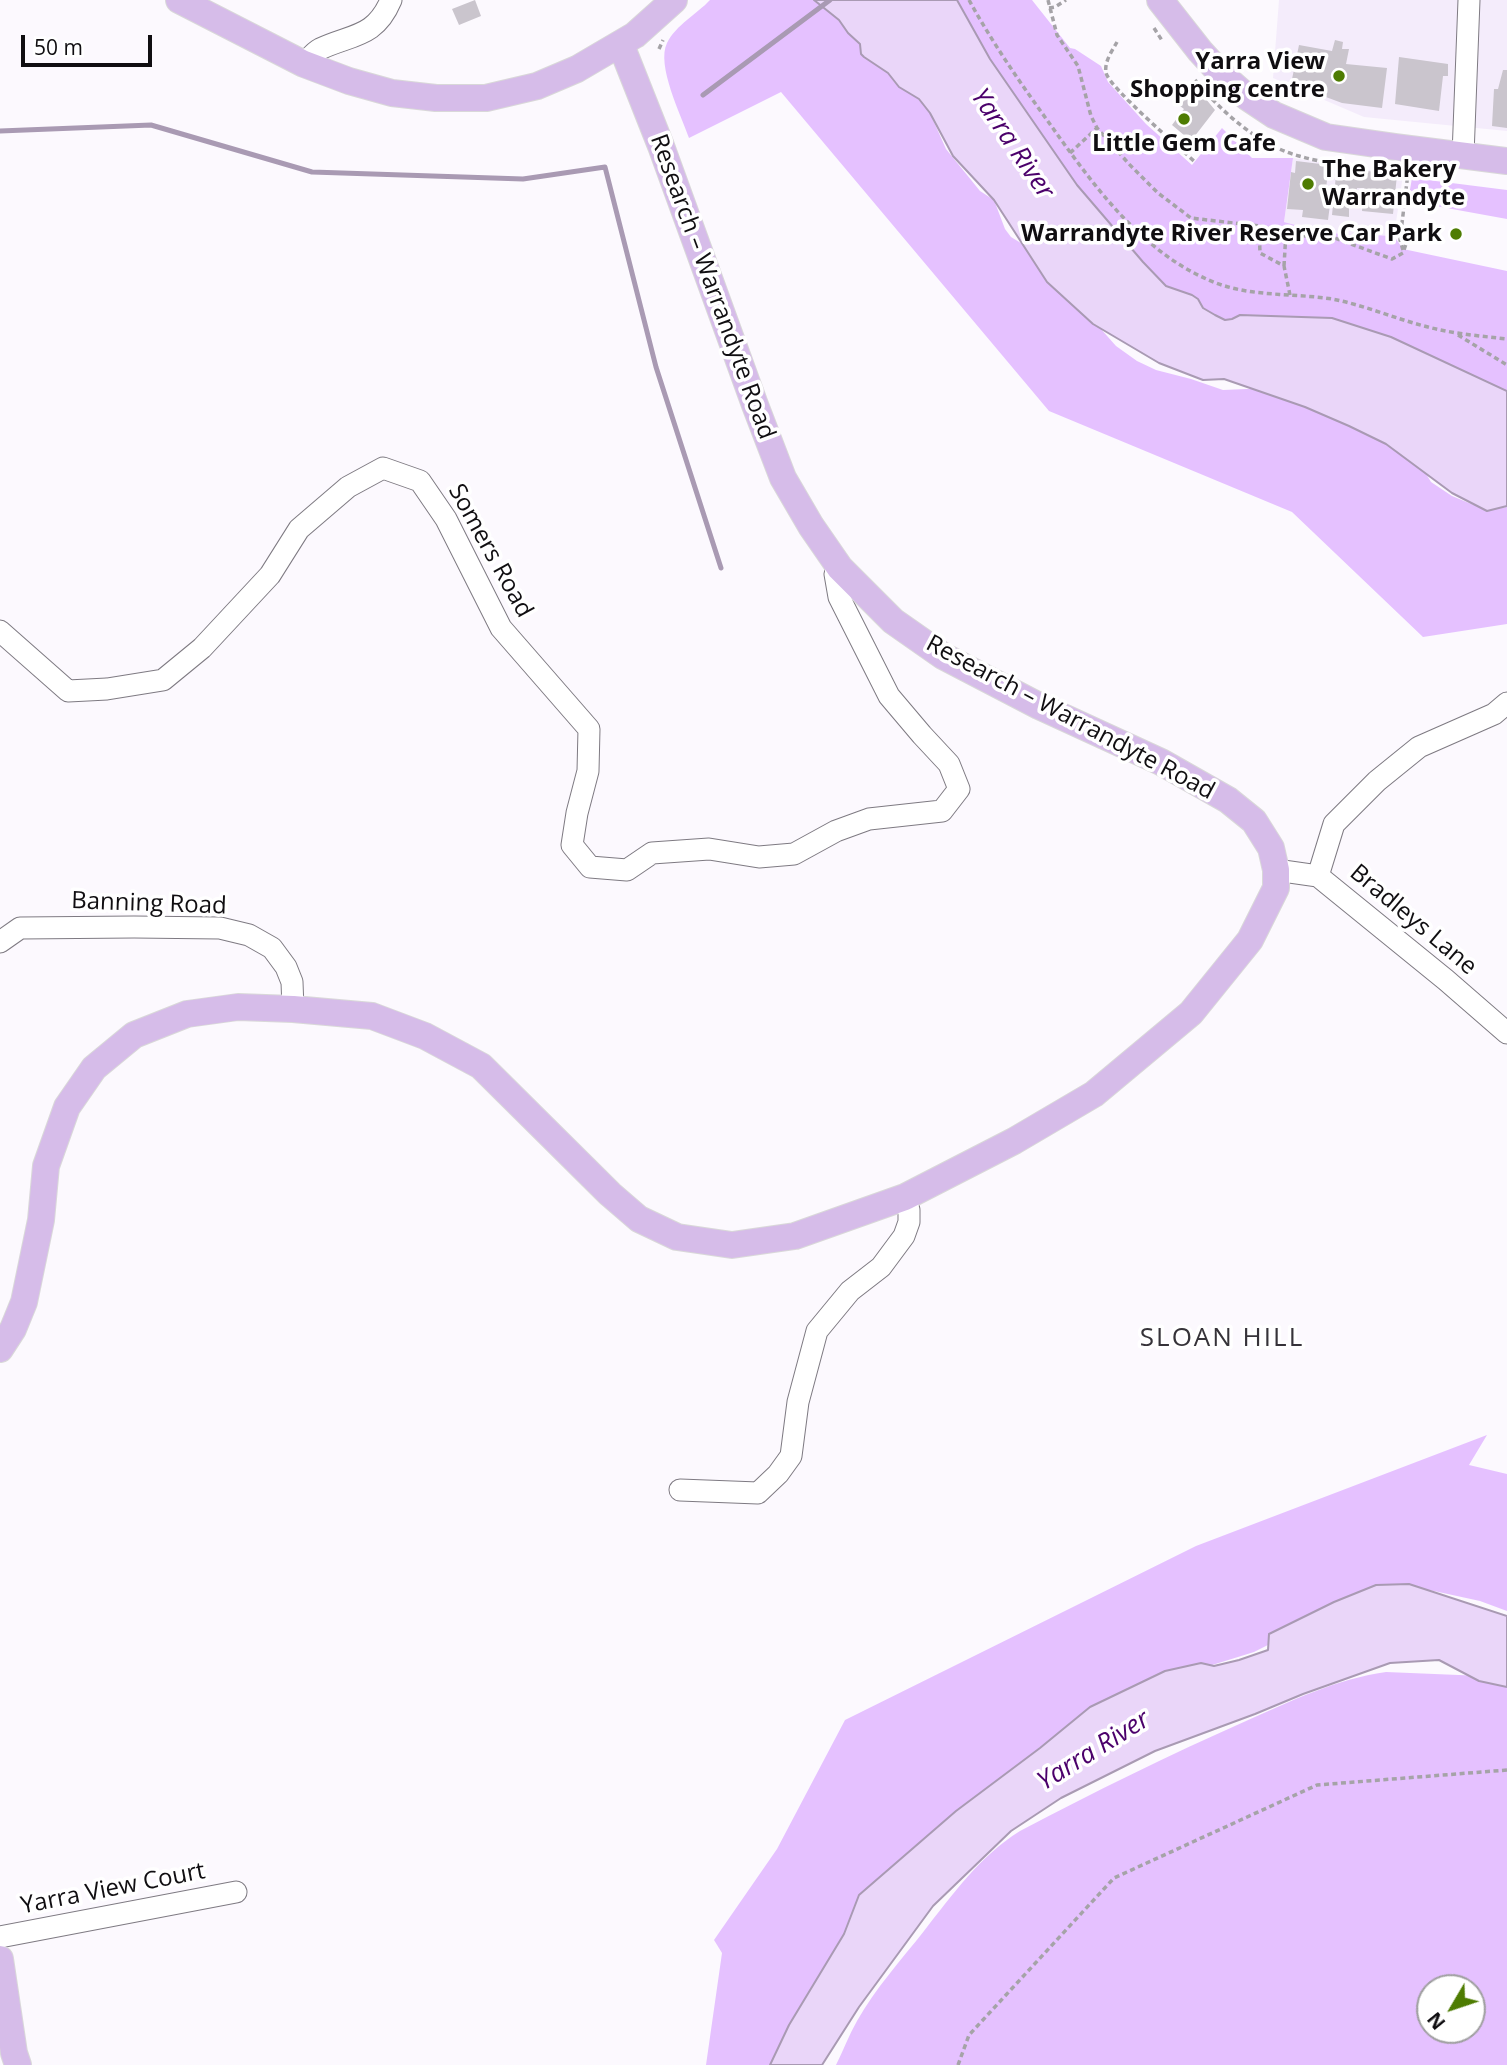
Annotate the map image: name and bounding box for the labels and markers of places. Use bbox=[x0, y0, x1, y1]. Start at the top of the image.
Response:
place label: Yarra View Shopping centre bbox=[1130, 48, 1325, 104]
marker: Yarra View Shopping centre bbox=[1331, 68, 1347, 84]
marker: Little Gem Cafe bbox=[1176, 111, 1192, 127]
place label: Little Gem Cafe bbox=[1092, 130, 1276, 158]
place label: The Bakery Warrandyte bbox=[1322, 156, 1465, 212]
marker: The Bakery Warrandyte bbox=[1300, 176, 1316, 192]
place label: Warrandyte River Reserve Car Park bbox=[1021, 220, 1442, 248]
marker: Warrandyte River Reserve Car Park bbox=[1448, 226, 1464, 242]

